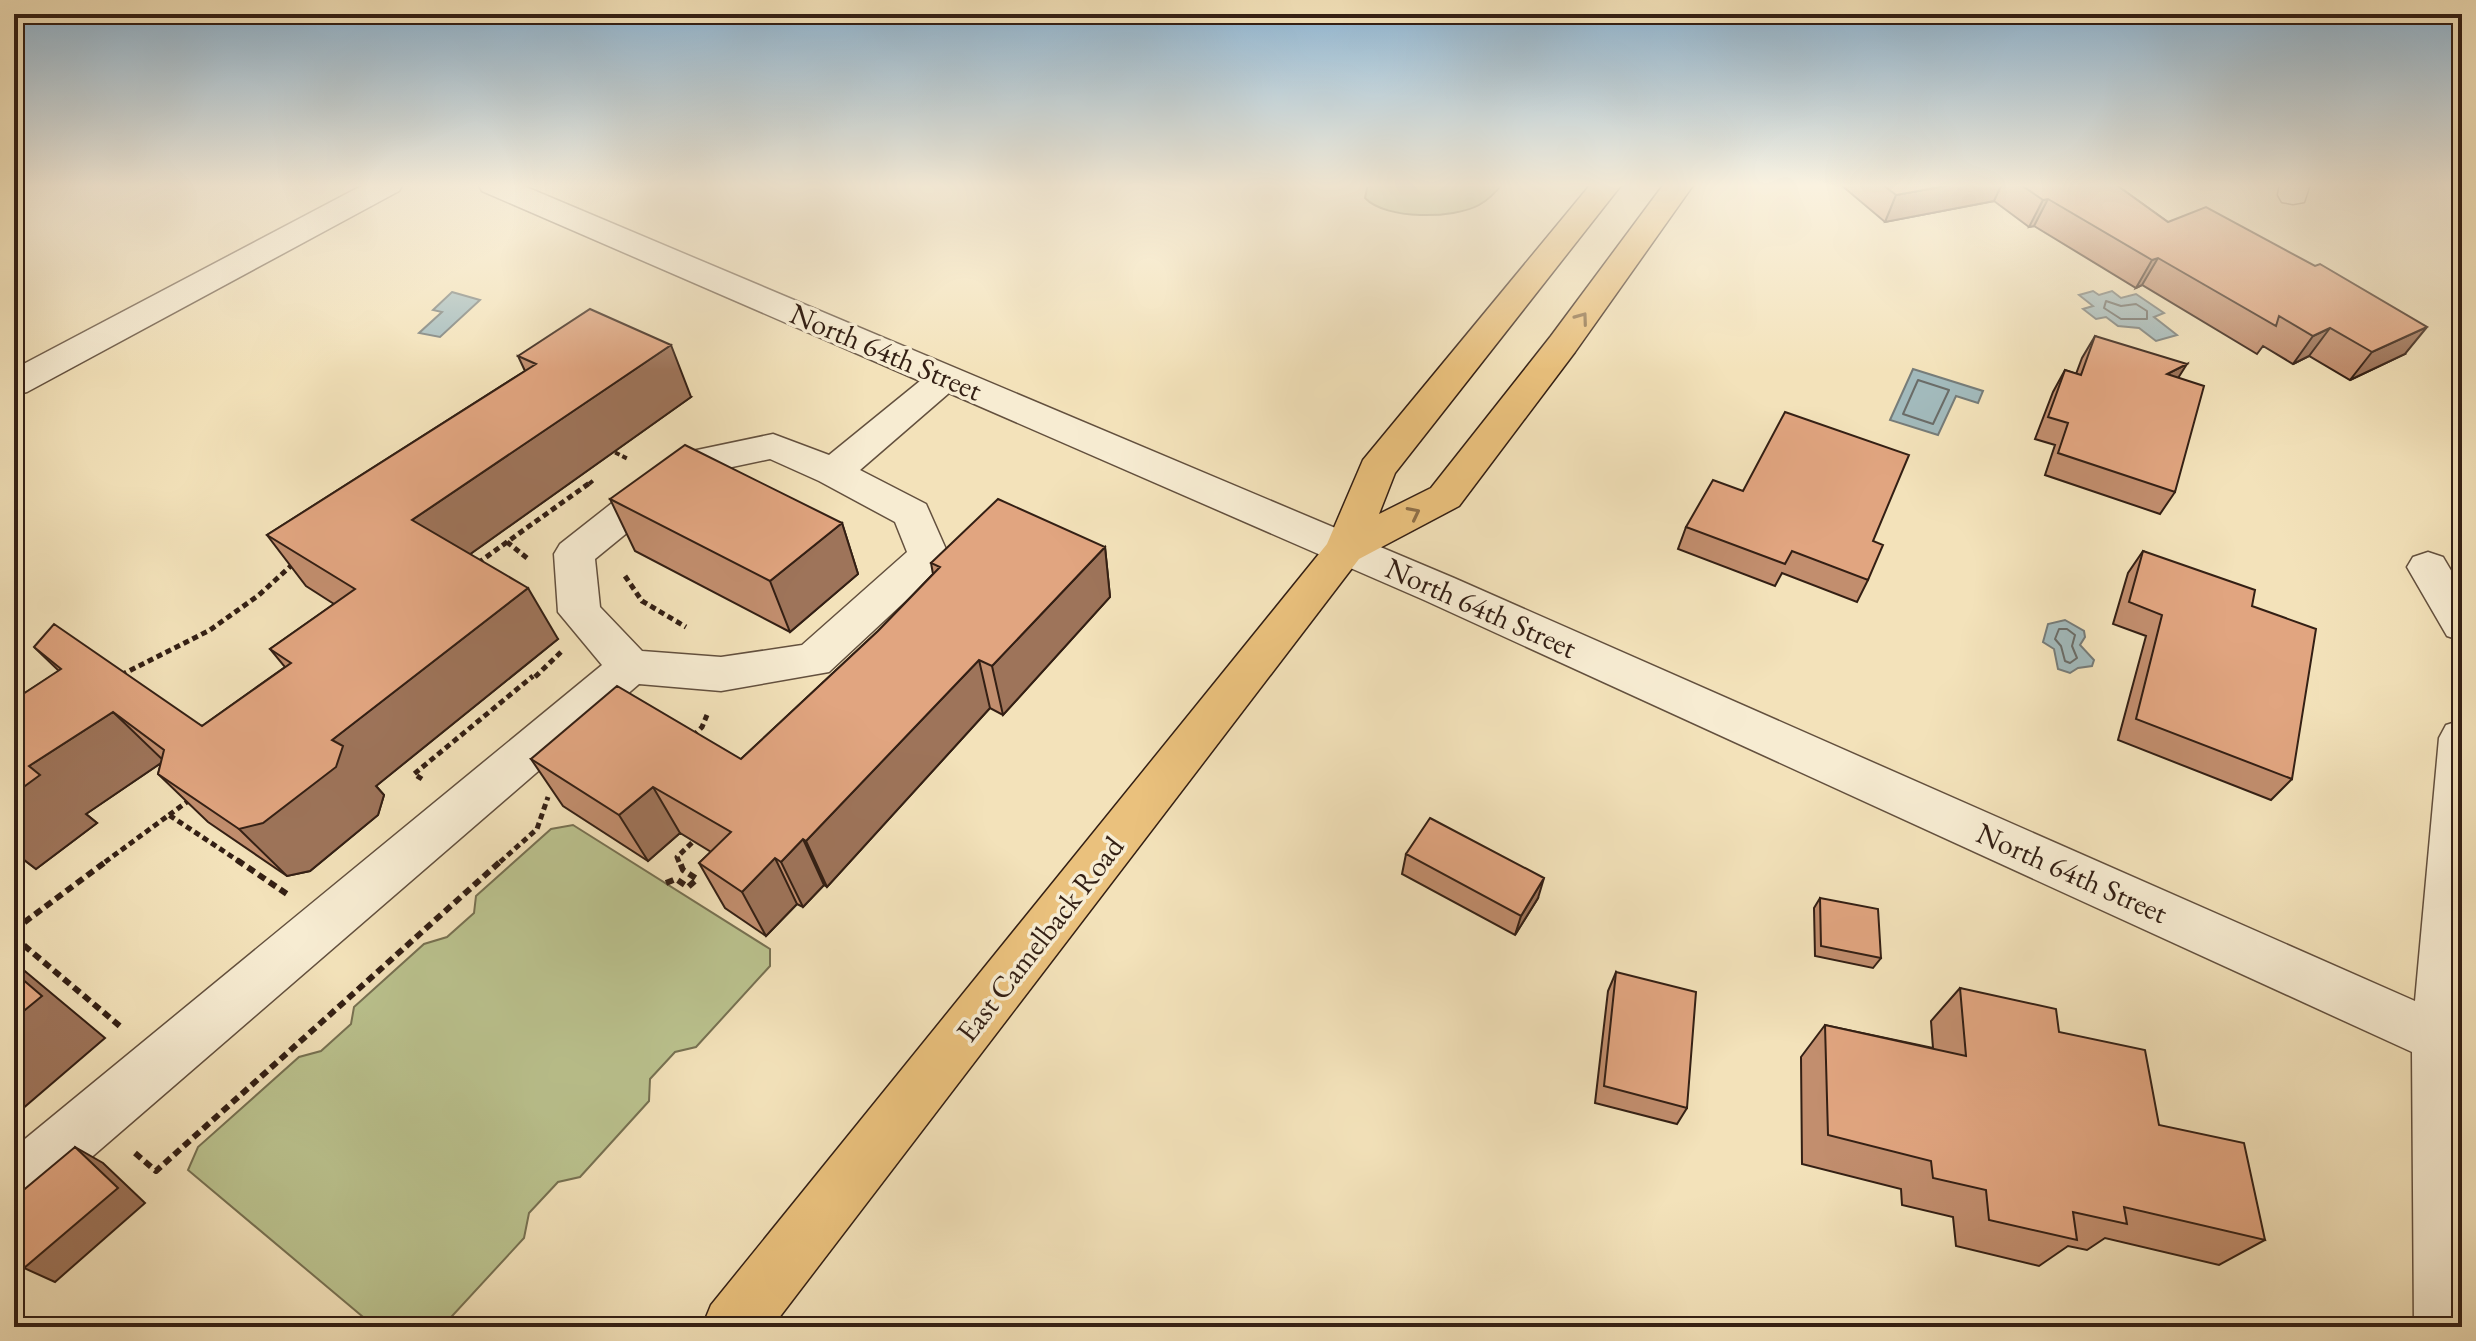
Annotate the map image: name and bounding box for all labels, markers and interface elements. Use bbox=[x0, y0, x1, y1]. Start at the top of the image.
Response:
street label: North 64th Street bbox=[784, 294, 989, 410]
one-way arrow bbox=[1572, 312, 1587, 327]
one-way arrow bbox=[1406, 507, 1421, 523]
street label: North 64th Street bbox=[1380, 548, 1583, 667]
street label: North 64th Street bbox=[1971, 813, 2174, 932]
street label: East Camelback Road bbox=[947, 827, 1133, 1049]

